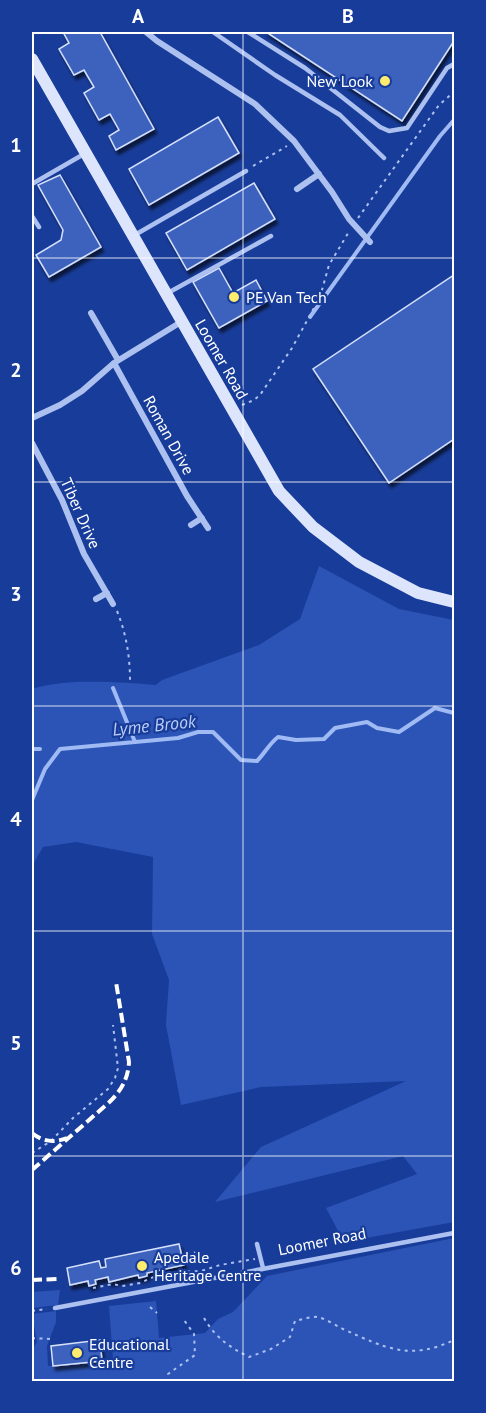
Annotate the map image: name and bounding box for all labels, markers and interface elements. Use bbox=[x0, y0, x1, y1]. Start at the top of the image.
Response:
text: A bbox=[132, 3, 145, 29]
text: B bbox=[342, 3, 354, 29]
place label: New Look bbox=[306, 71, 373, 91]
marker: New Look bbox=[378, 74, 392, 88]
text: 1 bbox=[10, 132, 22, 158]
place label: PE Van Tech bbox=[246, 287, 327, 307]
marker: PE Van Tech bbox=[227, 290, 241, 304]
street label: Loomer Road bbox=[191, 315, 253, 403]
text: 2 bbox=[10, 357, 22, 383]
street label: Roman Drive bbox=[139, 392, 199, 478]
street label: Tiber Drive bbox=[57, 474, 105, 552]
text: 3 bbox=[10, 581, 22, 607]
water label: Lyme Brook bbox=[111, 709, 198, 741]
text: 4 bbox=[10, 806, 22, 832]
text: 5 bbox=[10, 1030, 22, 1056]
street label: Loomer Road bbox=[276, 1223, 368, 1259]
place label: Apedale Heritage Centre bbox=[154, 1247, 261, 1285]
text: 6 bbox=[10, 1255, 22, 1281]
marker: Apedale Heritage Centre bbox=[135, 1259, 149, 1273]
place label: Educational Centre bbox=[89, 1334, 170, 1372]
marker: Educational Centre bbox=[70, 1346, 84, 1360]

